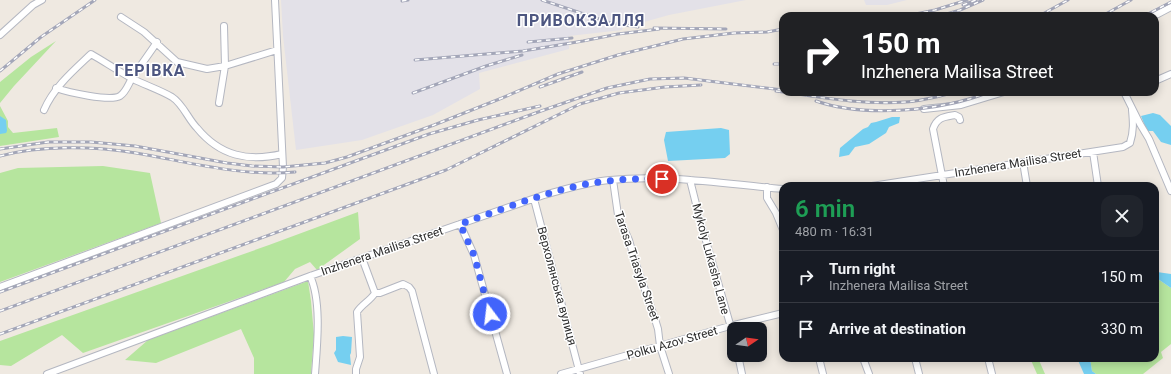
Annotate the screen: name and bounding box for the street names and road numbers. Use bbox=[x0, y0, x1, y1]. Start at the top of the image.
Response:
street label: Inzhenera Mailisa Street bbox=[954, 146, 1083, 180]
street label: Mykoly Lukasha Lane bbox=[689, 202, 733, 316]
street label: Tarasa Triasyla Street bbox=[612, 209, 662, 323]
street label: Inzhenera Mailisa Street bbox=[319, 223, 445, 278]
street label: Верхолянська вулиця bbox=[534, 225, 580, 347]
street label: Polku Azov Street bbox=[625, 323, 719, 363]

